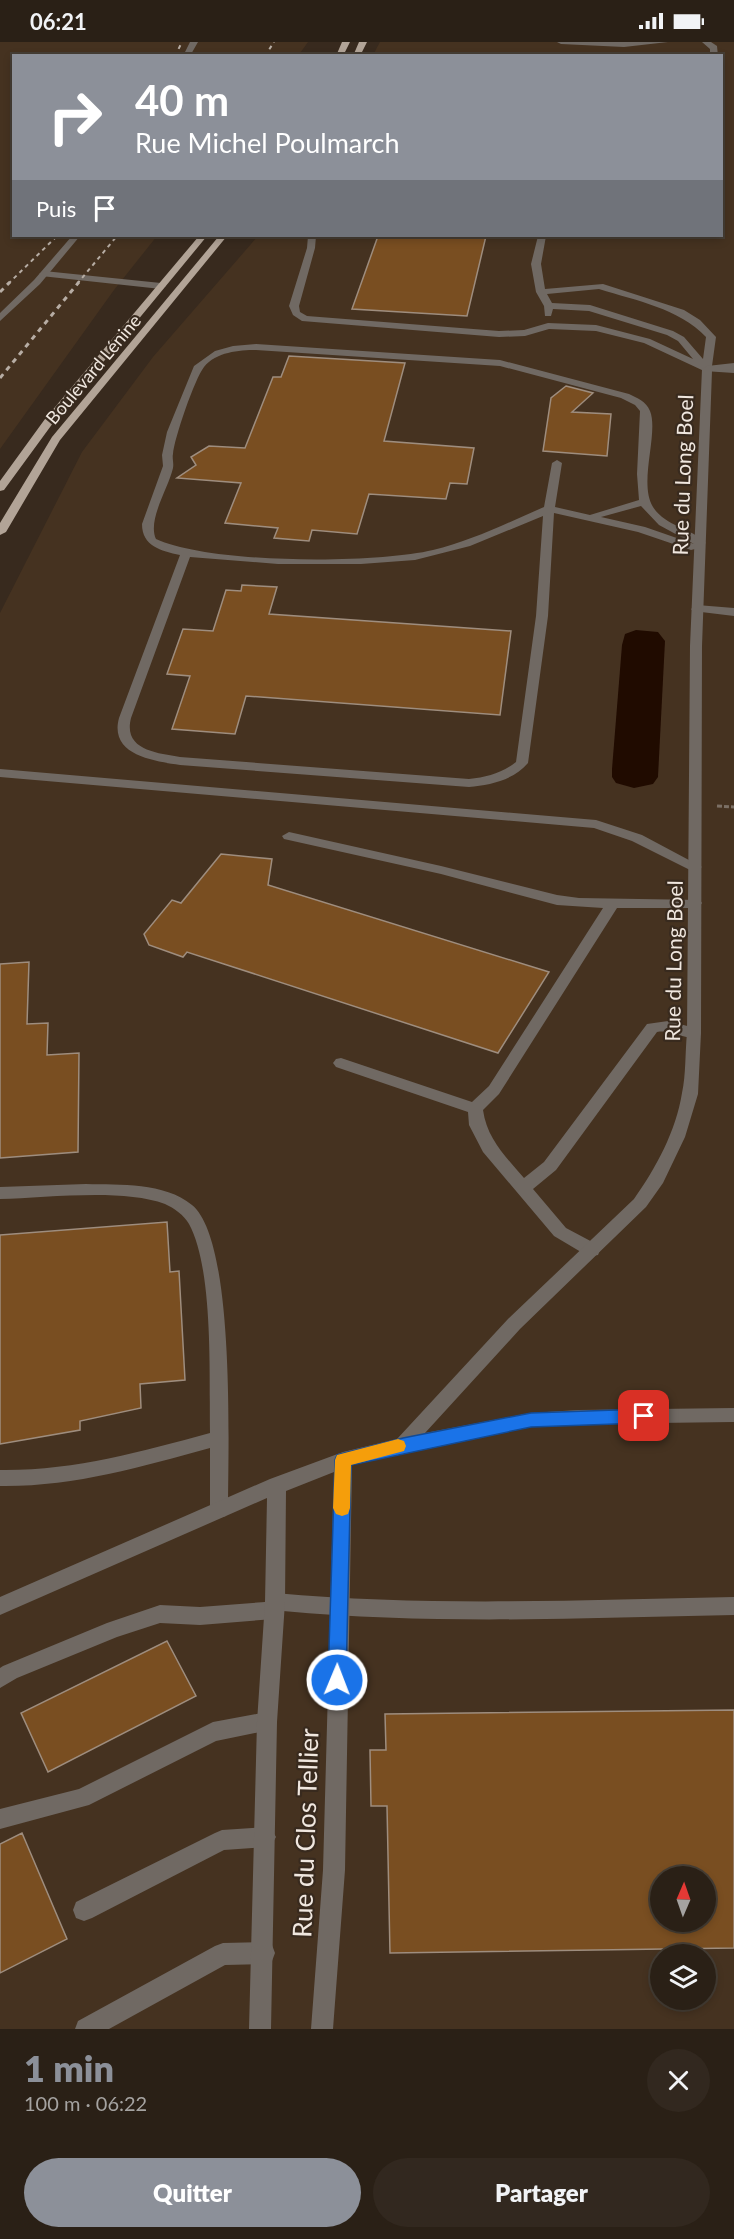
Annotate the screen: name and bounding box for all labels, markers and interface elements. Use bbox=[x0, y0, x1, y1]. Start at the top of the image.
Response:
text: 06:21 bbox=[30, 8, 87, 35]
text: 40 m bbox=[135, 75, 229, 125]
icon: right bbox=[36, 78, 114, 156]
text: Rue Michel Poulmarch bbox=[135, 126, 400, 159]
icon: arrive bbox=[88, 192, 121, 225]
text: Puis bbox=[36, 195, 76, 222]
street label: Boulevard Lénine bbox=[41, 310, 145, 428]
street label: Rue du Long Boel bbox=[667, 394, 697, 556]
street label: Rue du Long Boel bbox=[659, 880, 687, 1042]
pin bbox=[618, 1390, 669, 1441]
icon: arrive bbox=[627, 1399, 660, 1432]
position arrow bbox=[305, 1648, 369, 1712]
street label: Rue du Clos Tellier bbox=[285, 1727, 325, 1938]
north arrow bbox=[650, 1866, 716, 1932]
map controls bbox=[650, 1866, 716, 2010]
button: layers bbox=[650, 1944, 716, 2010]
text: 1 min bbox=[24, 2046, 114, 2090]
button: close bbox=[647, 2049, 710, 2112]
text: 100 m · 06:22 bbox=[24, 2091, 147, 2115]
button: Quitter bbox=[24, 2158, 361, 2227]
button: Partager bbox=[373, 2158, 710, 2227]

